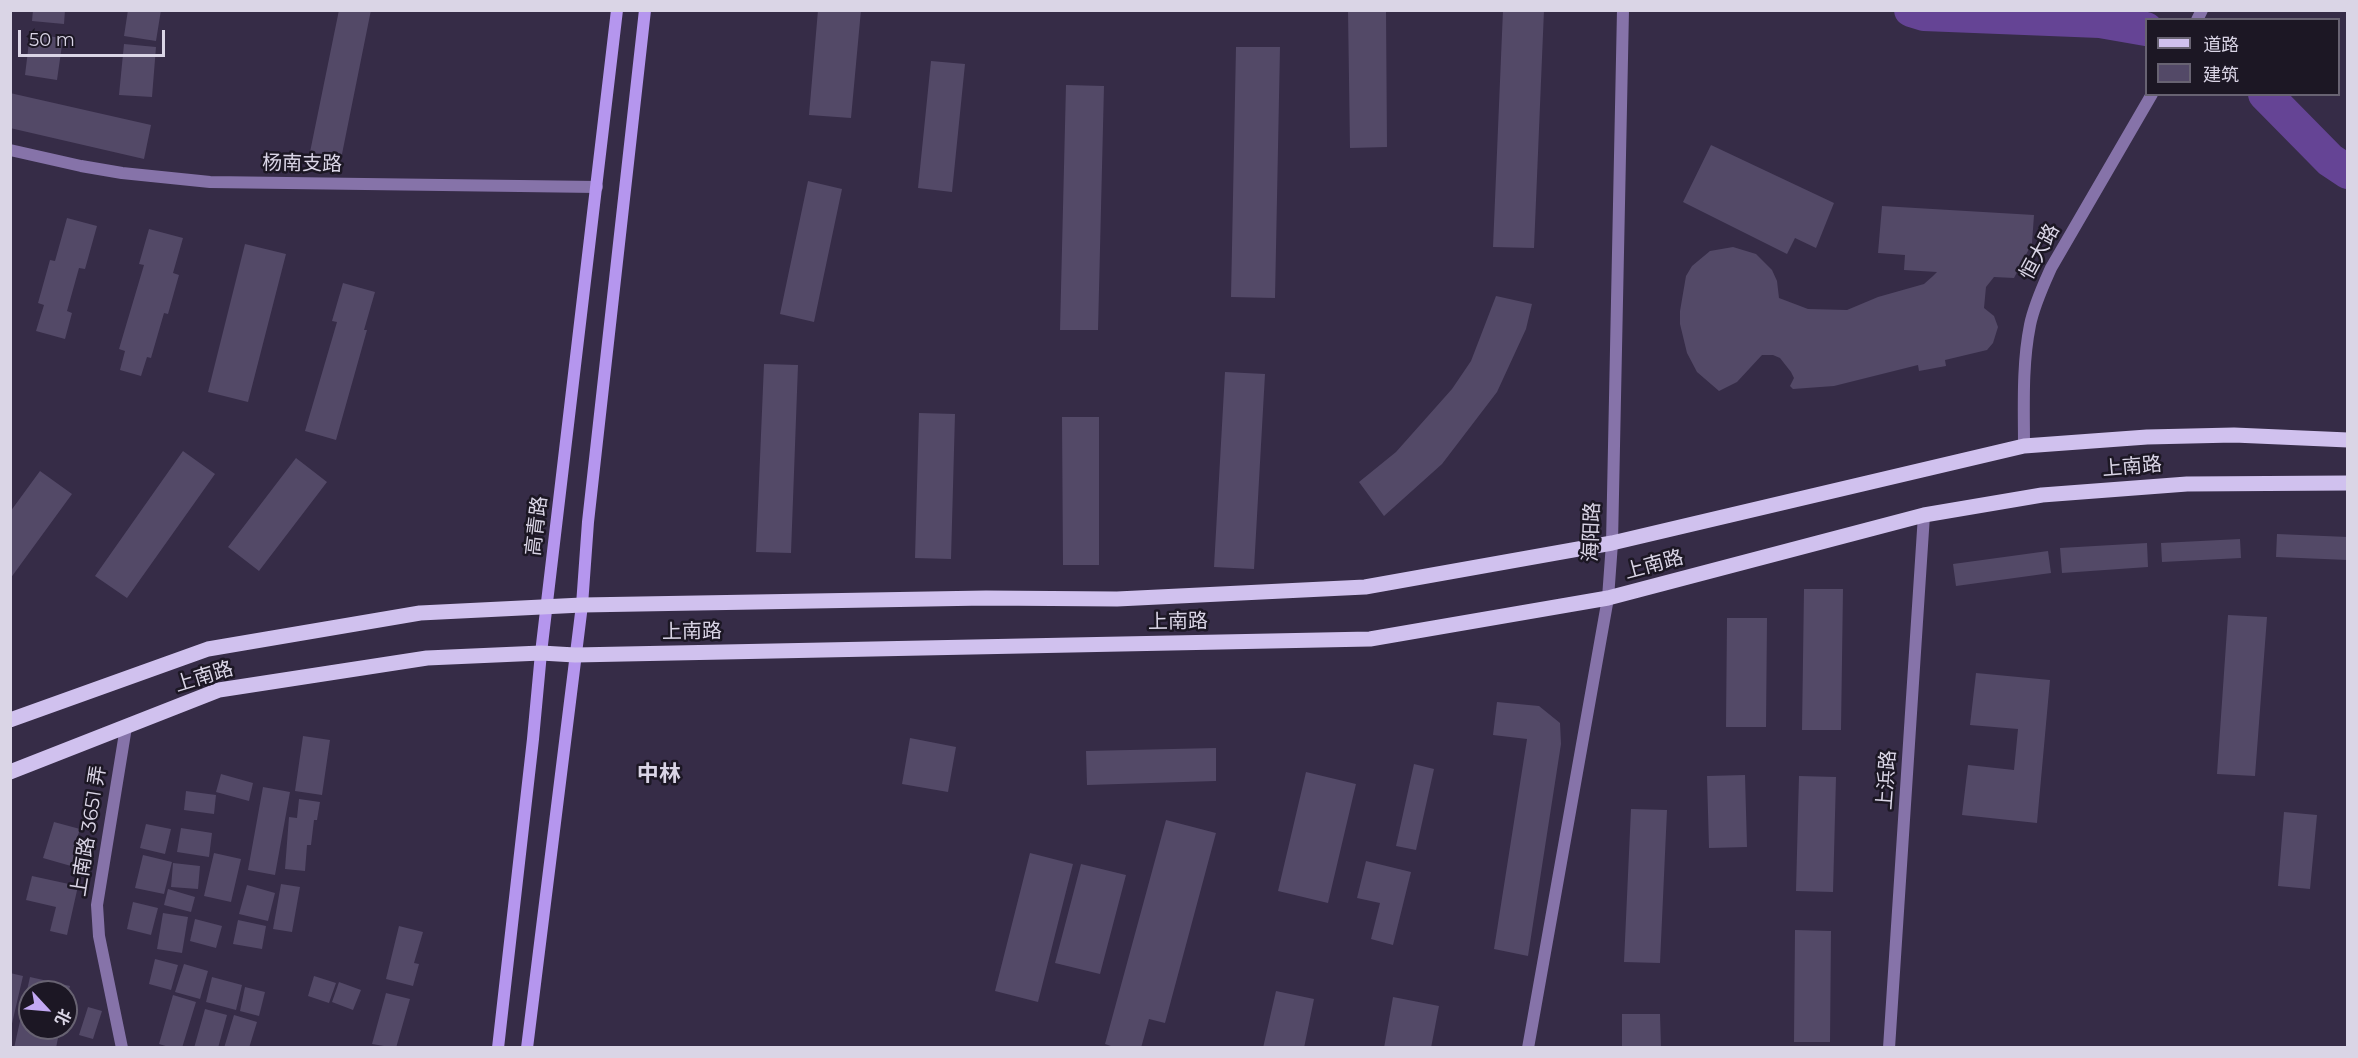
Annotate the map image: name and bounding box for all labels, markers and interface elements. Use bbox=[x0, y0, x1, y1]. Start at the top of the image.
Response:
scale bar bbox=[21, 18, 168, 56]
legend bbox=[2145, 18, 2340, 96]
text: 50 m bbox=[29, 29, 75, 51]
text: 道路 bbox=[2203, 34, 2239, 56]
text: 建筑 bbox=[2203, 64, 2239, 86]
street label: 杨南支路 bbox=[262, 151, 342, 177]
street label: 恒大路 bbox=[2015, 220, 2065, 284]
street label: 上南路 bbox=[2101, 452, 2163, 482]
street label: 高青路 bbox=[521, 495, 553, 557]
street label: 海阳路 bbox=[1579, 502, 1605, 562]
street label: 上南路 bbox=[1622, 546, 1686, 584]
street label: 上南路 bbox=[1148, 609, 1208, 635]
street label: 上南路 bbox=[662, 619, 722, 645]
street label: 上南路 bbox=[172, 657, 236, 697]
street label: 上浜路 bbox=[1873, 749, 1901, 811]
district label: 中林 bbox=[637, 762, 681, 788]
street label: 上南路 3651 弄 bbox=[67, 764, 111, 898]
north arrow bbox=[18, 980, 78, 1040]
text: 北 bbox=[51, 1006, 75, 1029]

